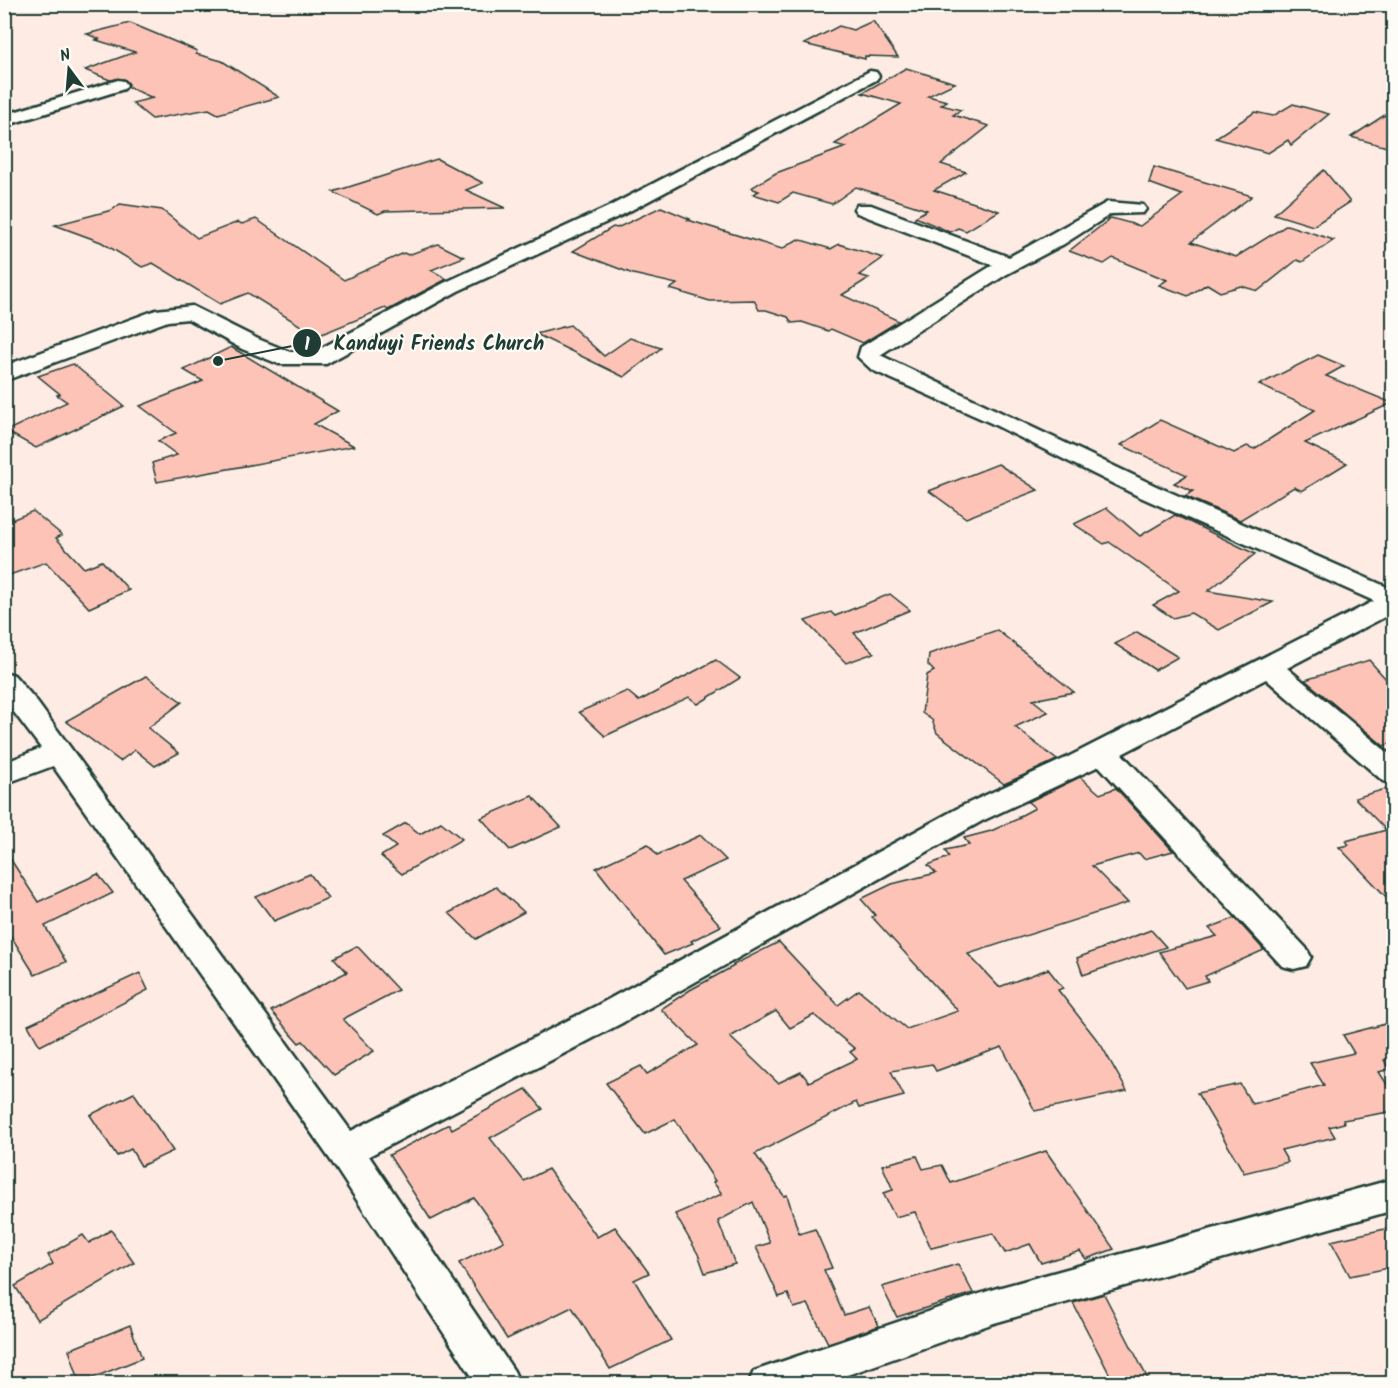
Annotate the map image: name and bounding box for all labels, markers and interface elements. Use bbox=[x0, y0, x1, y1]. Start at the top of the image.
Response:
north arrow bbox=[39, 39, 99, 99]
text: N bbox=[57, 43, 74, 69]
callout: Kanduyi Friends Church bbox=[292, 324, 556, 362]
text: Kanduyi Friends Church bbox=[334, 329, 544, 361]
text: 1 bbox=[304, 331, 310, 360]

